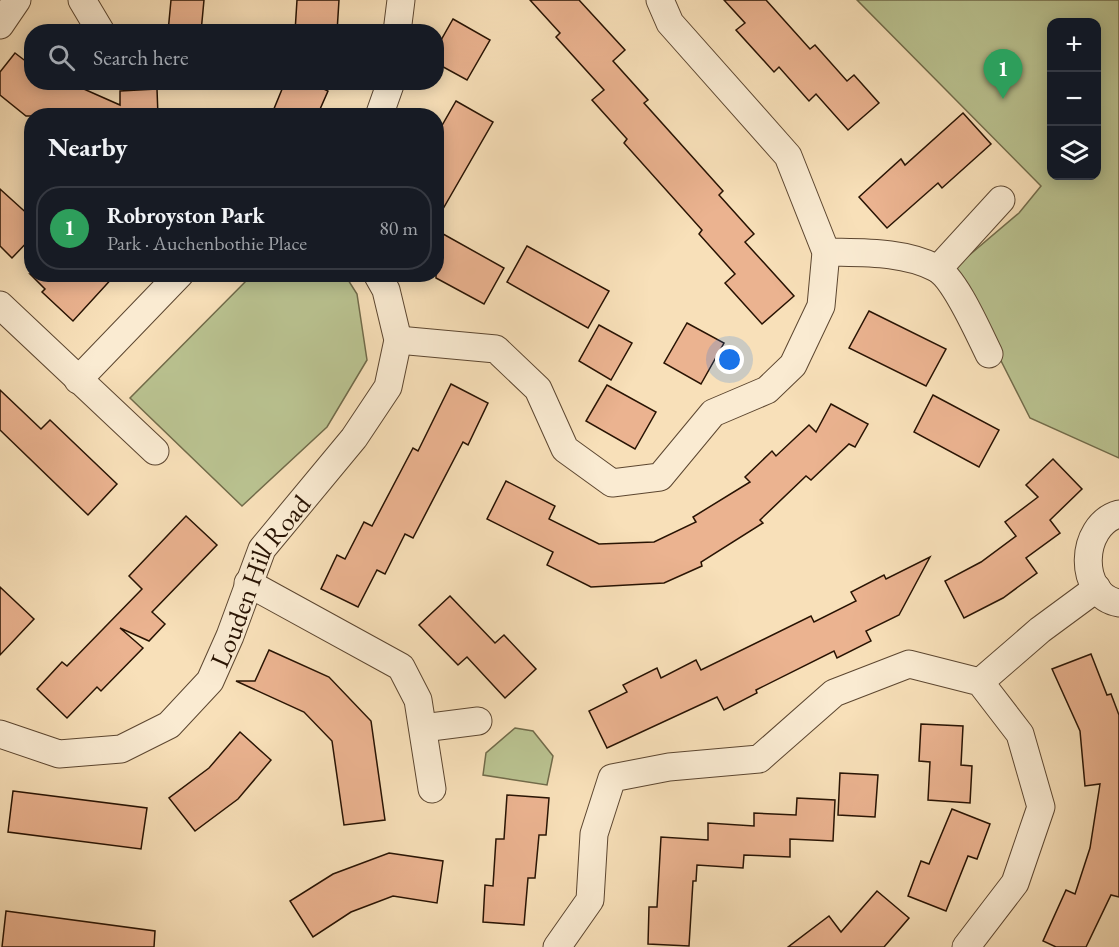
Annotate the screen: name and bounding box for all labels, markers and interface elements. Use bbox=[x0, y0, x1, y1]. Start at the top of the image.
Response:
map controls bbox=[1047, 18, 1101, 180]
button: + bbox=[1047, 18, 1101, 72]
search box bbox=[24, 24, 444, 90]
icon: search bbox=[45, 41, 78, 74]
text: Search here bbox=[93, 43, 188, 72]
pin: 1 bbox=[984, 50, 1022, 99]
button: − bbox=[1047, 72, 1101, 126]
button: layers bbox=[1047, 126, 1101, 180]
text: Nearby bbox=[48, 130, 128, 164]
text: Robroyston Park bbox=[107, 201, 265, 230]
text: 1 bbox=[64, 215, 75, 241]
text: 80 m bbox=[379, 215, 418, 241]
text: Park · Auchenbothie Place bbox=[107, 230, 307, 256]
your location bbox=[715, 345, 744, 374]
street label: Louden Hill Road bbox=[201, 487, 318, 672]

